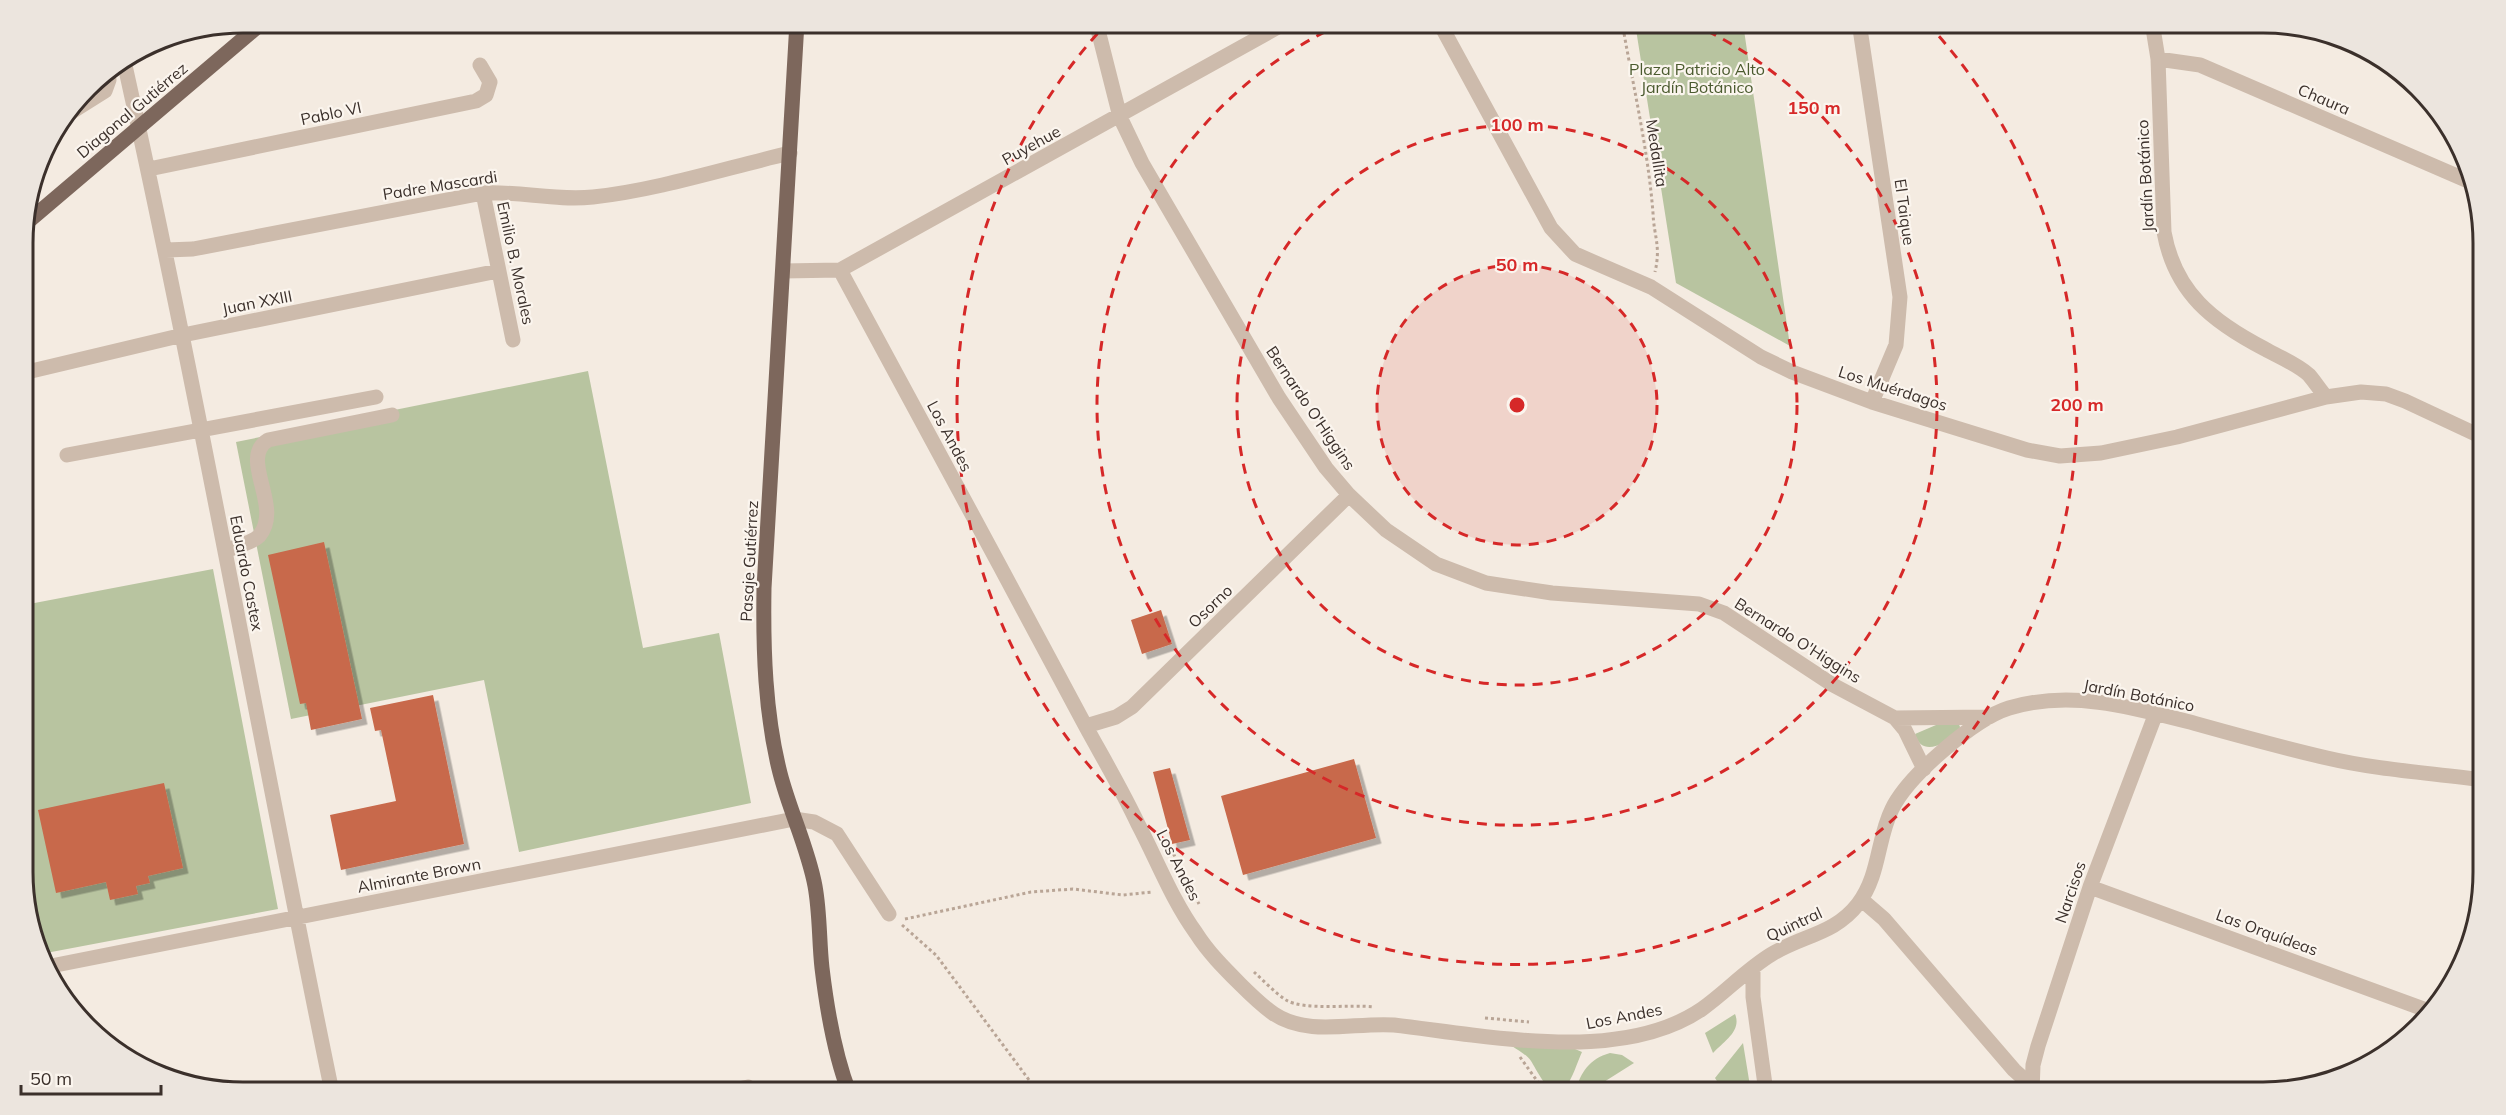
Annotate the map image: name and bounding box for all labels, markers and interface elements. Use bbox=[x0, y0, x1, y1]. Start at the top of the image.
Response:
street label: Diagonal Gutiérrez bbox=[72, 58, 192, 162]
park label: Plaza Patricio Alto Jardín Botánico bbox=[1629, 59, 1765, 97]
street label: Chaura bbox=[2295, 79, 2353, 119]
text: 150 m bbox=[1787, 96, 1841, 119]
street label: Pablo VI bbox=[299, 97, 363, 129]
text: 100 m bbox=[1490, 113, 1544, 136]
street label: Medallita bbox=[1642, 118, 1672, 188]
street label: Jardín Botánico bbox=[2132, 119, 2158, 233]
street label: Puyehue bbox=[998, 121, 1064, 169]
street label: Padre Mascardi bbox=[381, 166, 499, 204]
street label: El Taique bbox=[1890, 178, 1920, 246]
street label: Emilio B. Morales bbox=[493, 200, 539, 326]
text: 50 m bbox=[1496, 253, 1538, 276]
street label: Juan XXIII bbox=[220, 285, 294, 319]
street label: Bernardo O'Higgins bbox=[1262, 342, 1360, 474]
street label: Los Muérdagos bbox=[1836, 361, 1950, 415]
text: 200 m bbox=[2050, 393, 2104, 416]
centre of rings bbox=[1507, 395, 1527, 415]
street label: Los Andes bbox=[923, 397, 977, 475]
street label: Pasaje Gutiérrez bbox=[736, 500, 762, 622]
street label: Eduardo Castex bbox=[226, 514, 268, 633]
street label: Osorno bbox=[1184, 580, 1236, 632]
street label: Bernardo O'Higgins bbox=[1731, 593, 1865, 687]
street label: Jardín Botánico bbox=[2082, 674, 2196, 716]
street label: Los Andes bbox=[1153, 826, 1205, 904]
street label: Almirante Brown bbox=[356, 853, 482, 897]
street label: Narcisos bbox=[2050, 858, 2090, 926]
street label: Quintral bbox=[1763, 902, 1825, 946]
street label: Las Orquídeas bbox=[2213, 904, 2321, 960]
street label: Los Andes bbox=[1584, 999, 1664, 1033]
scale bar bbox=[21, 1058, 160, 1096]
text: 50 m bbox=[30, 1067, 72, 1090]

